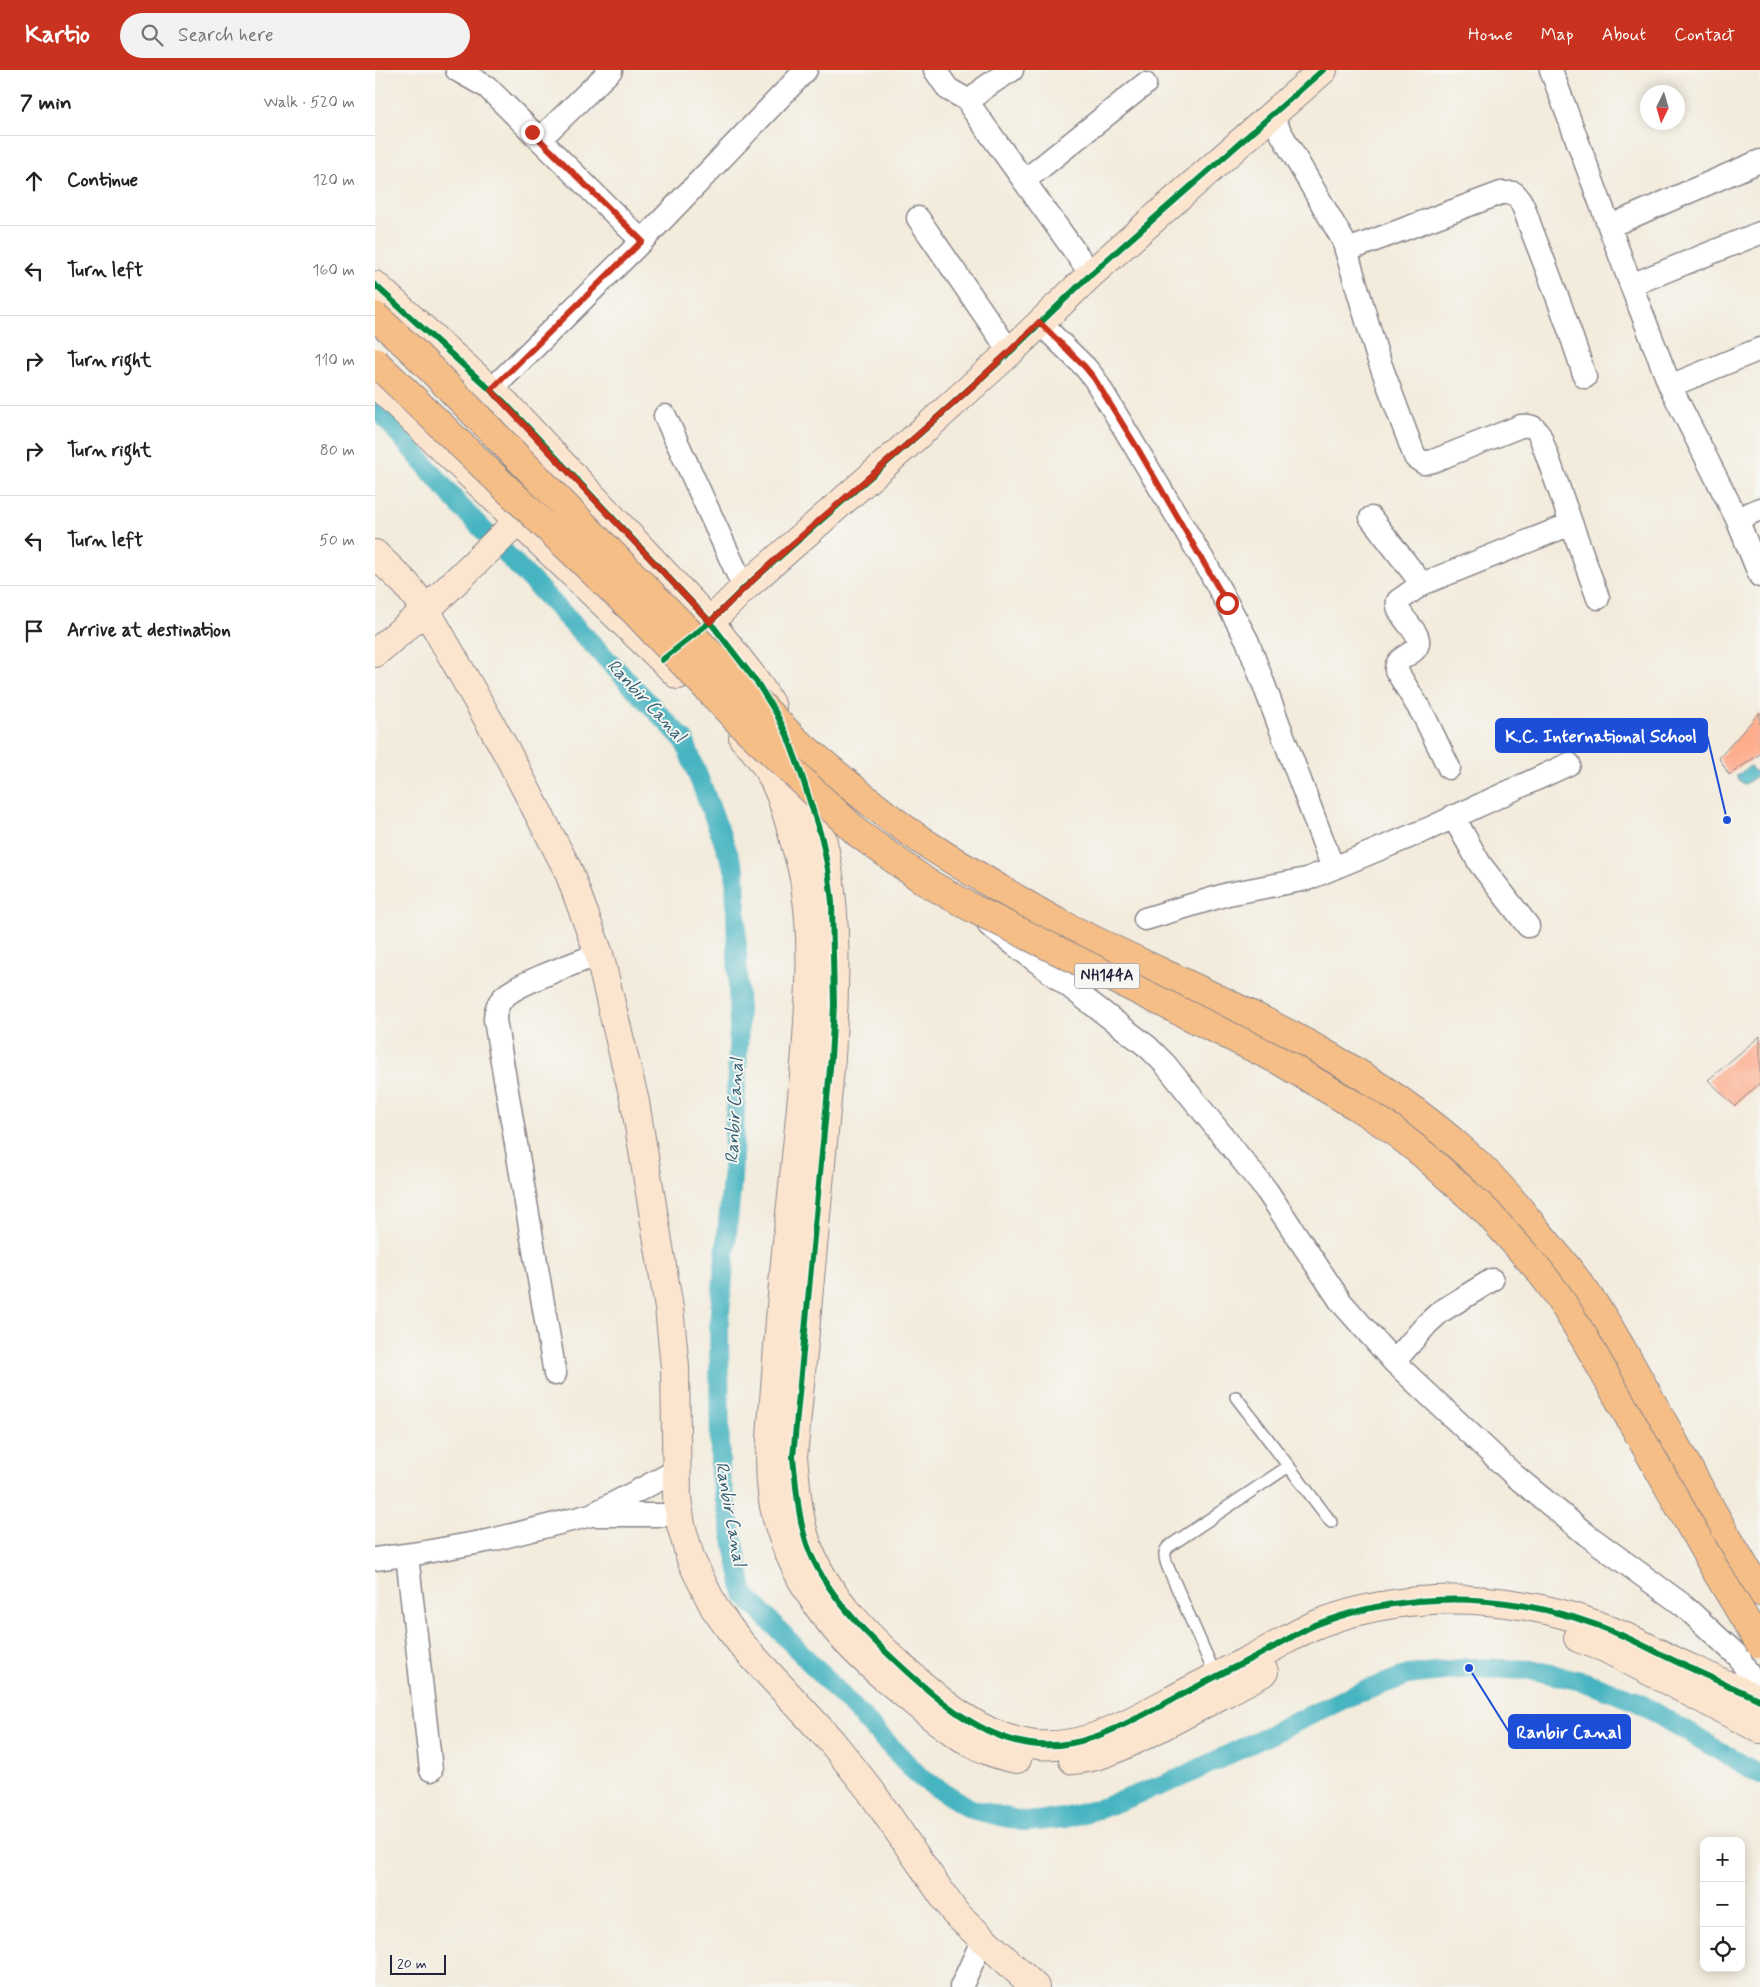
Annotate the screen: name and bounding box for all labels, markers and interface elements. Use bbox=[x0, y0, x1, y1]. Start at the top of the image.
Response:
search box bbox=[120, 13, 470, 58]
text: Kartio bbox=[25, 20, 90, 51]
icon: search bbox=[138, 21, 166, 49]
text: Search here bbox=[178, 23, 274, 48]
text: Home bbox=[1468, 23, 1513, 47]
text: Map bbox=[1541, 23, 1574, 47]
text: About bbox=[1602, 23, 1646, 47]
text: Contact bbox=[1674, 23, 1735, 47]
north arrow bbox=[1640, 85, 1685, 130]
text: 7 min bbox=[20, 89, 72, 117]
text: Walk · 520 m bbox=[263, 92, 355, 113]
route end bbox=[521, 121, 544, 144]
icon: ahead bbox=[20, 167, 48, 195]
text: Continue bbox=[67, 168, 138, 193]
text: 120 m bbox=[313, 170, 355, 191]
icon: left bbox=[20, 257, 48, 285]
text: Turn left bbox=[67, 258, 143, 283]
text: 160 m bbox=[312, 260, 355, 281]
icon: right bbox=[20, 347, 48, 375]
text: Turn right bbox=[67, 348, 151, 373]
text: 110 m bbox=[314, 350, 355, 371]
icon: right bbox=[20, 437, 48, 465]
text: Turn right bbox=[67, 438, 151, 463]
text: 80 m bbox=[320, 440, 355, 461]
icon: left bbox=[20, 527, 48, 555]
text: Turn left bbox=[67, 528, 143, 553]
text: 50 m bbox=[319, 530, 355, 551]
route start bbox=[1216, 592, 1239, 615]
icon: arrive bbox=[20, 617, 48, 645]
text: Arrive at destination bbox=[67, 618, 231, 643]
water label: Ranbir Canal bbox=[601, 654, 692, 749]
callout: K.C. International School bbox=[1496, 719, 1707, 752]
text: K.C. International School bbox=[1505, 725, 1697, 749]
road number: NH144A bbox=[1075, 964, 1139, 988]
water label: Ranbir Canal bbox=[720, 1056, 750, 1164]
water label: Ranbir Canal bbox=[709, 1460, 751, 1570]
callout: Ranbir Canal bbox=[1509, 1715, 1630, 1748]
text: Ranbir Canal bbox=[1516, 1721, 1622, 1745]
map controls bbox=[1700, 1837, 1745, 1972]
button: + bbox=[1700, 1837, 1745, 1882]
button: − bbox=[1700, 1882, 1745, 1927]
button: locate bbox=[1700, 1927, 1745, 1972]
scale bar bbox=[390, 1952, 446, 1975]
text: 20 m bbox=[397, 1955, 427, 1973]

